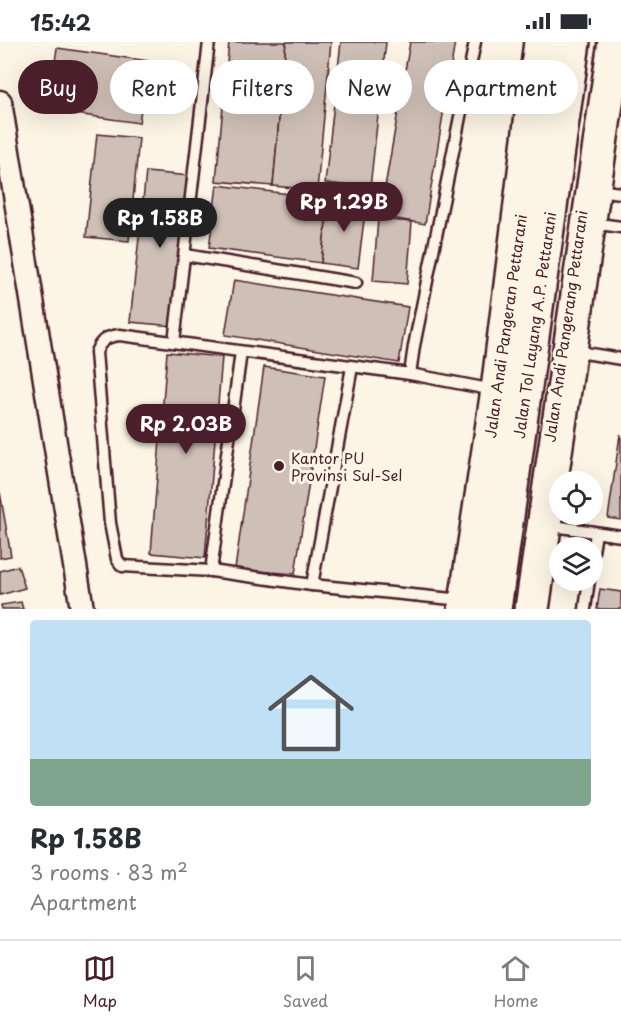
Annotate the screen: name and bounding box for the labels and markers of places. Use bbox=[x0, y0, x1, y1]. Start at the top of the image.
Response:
pin: Rp 1.29B bbox=[282, 182, 406, 233]
pin: Rp 1.58B bbox=[98, 198, 222, 249]
pin: Rp 2.03B bbox=[124, 404, 248, 455]
place label: Kantor PU Provinsi Sul-Sel bbox=[291, 446, 402, 486]
marker: Kantor PU Provinsi Sul-Sel bbox=[272, 459, 286, 473]

